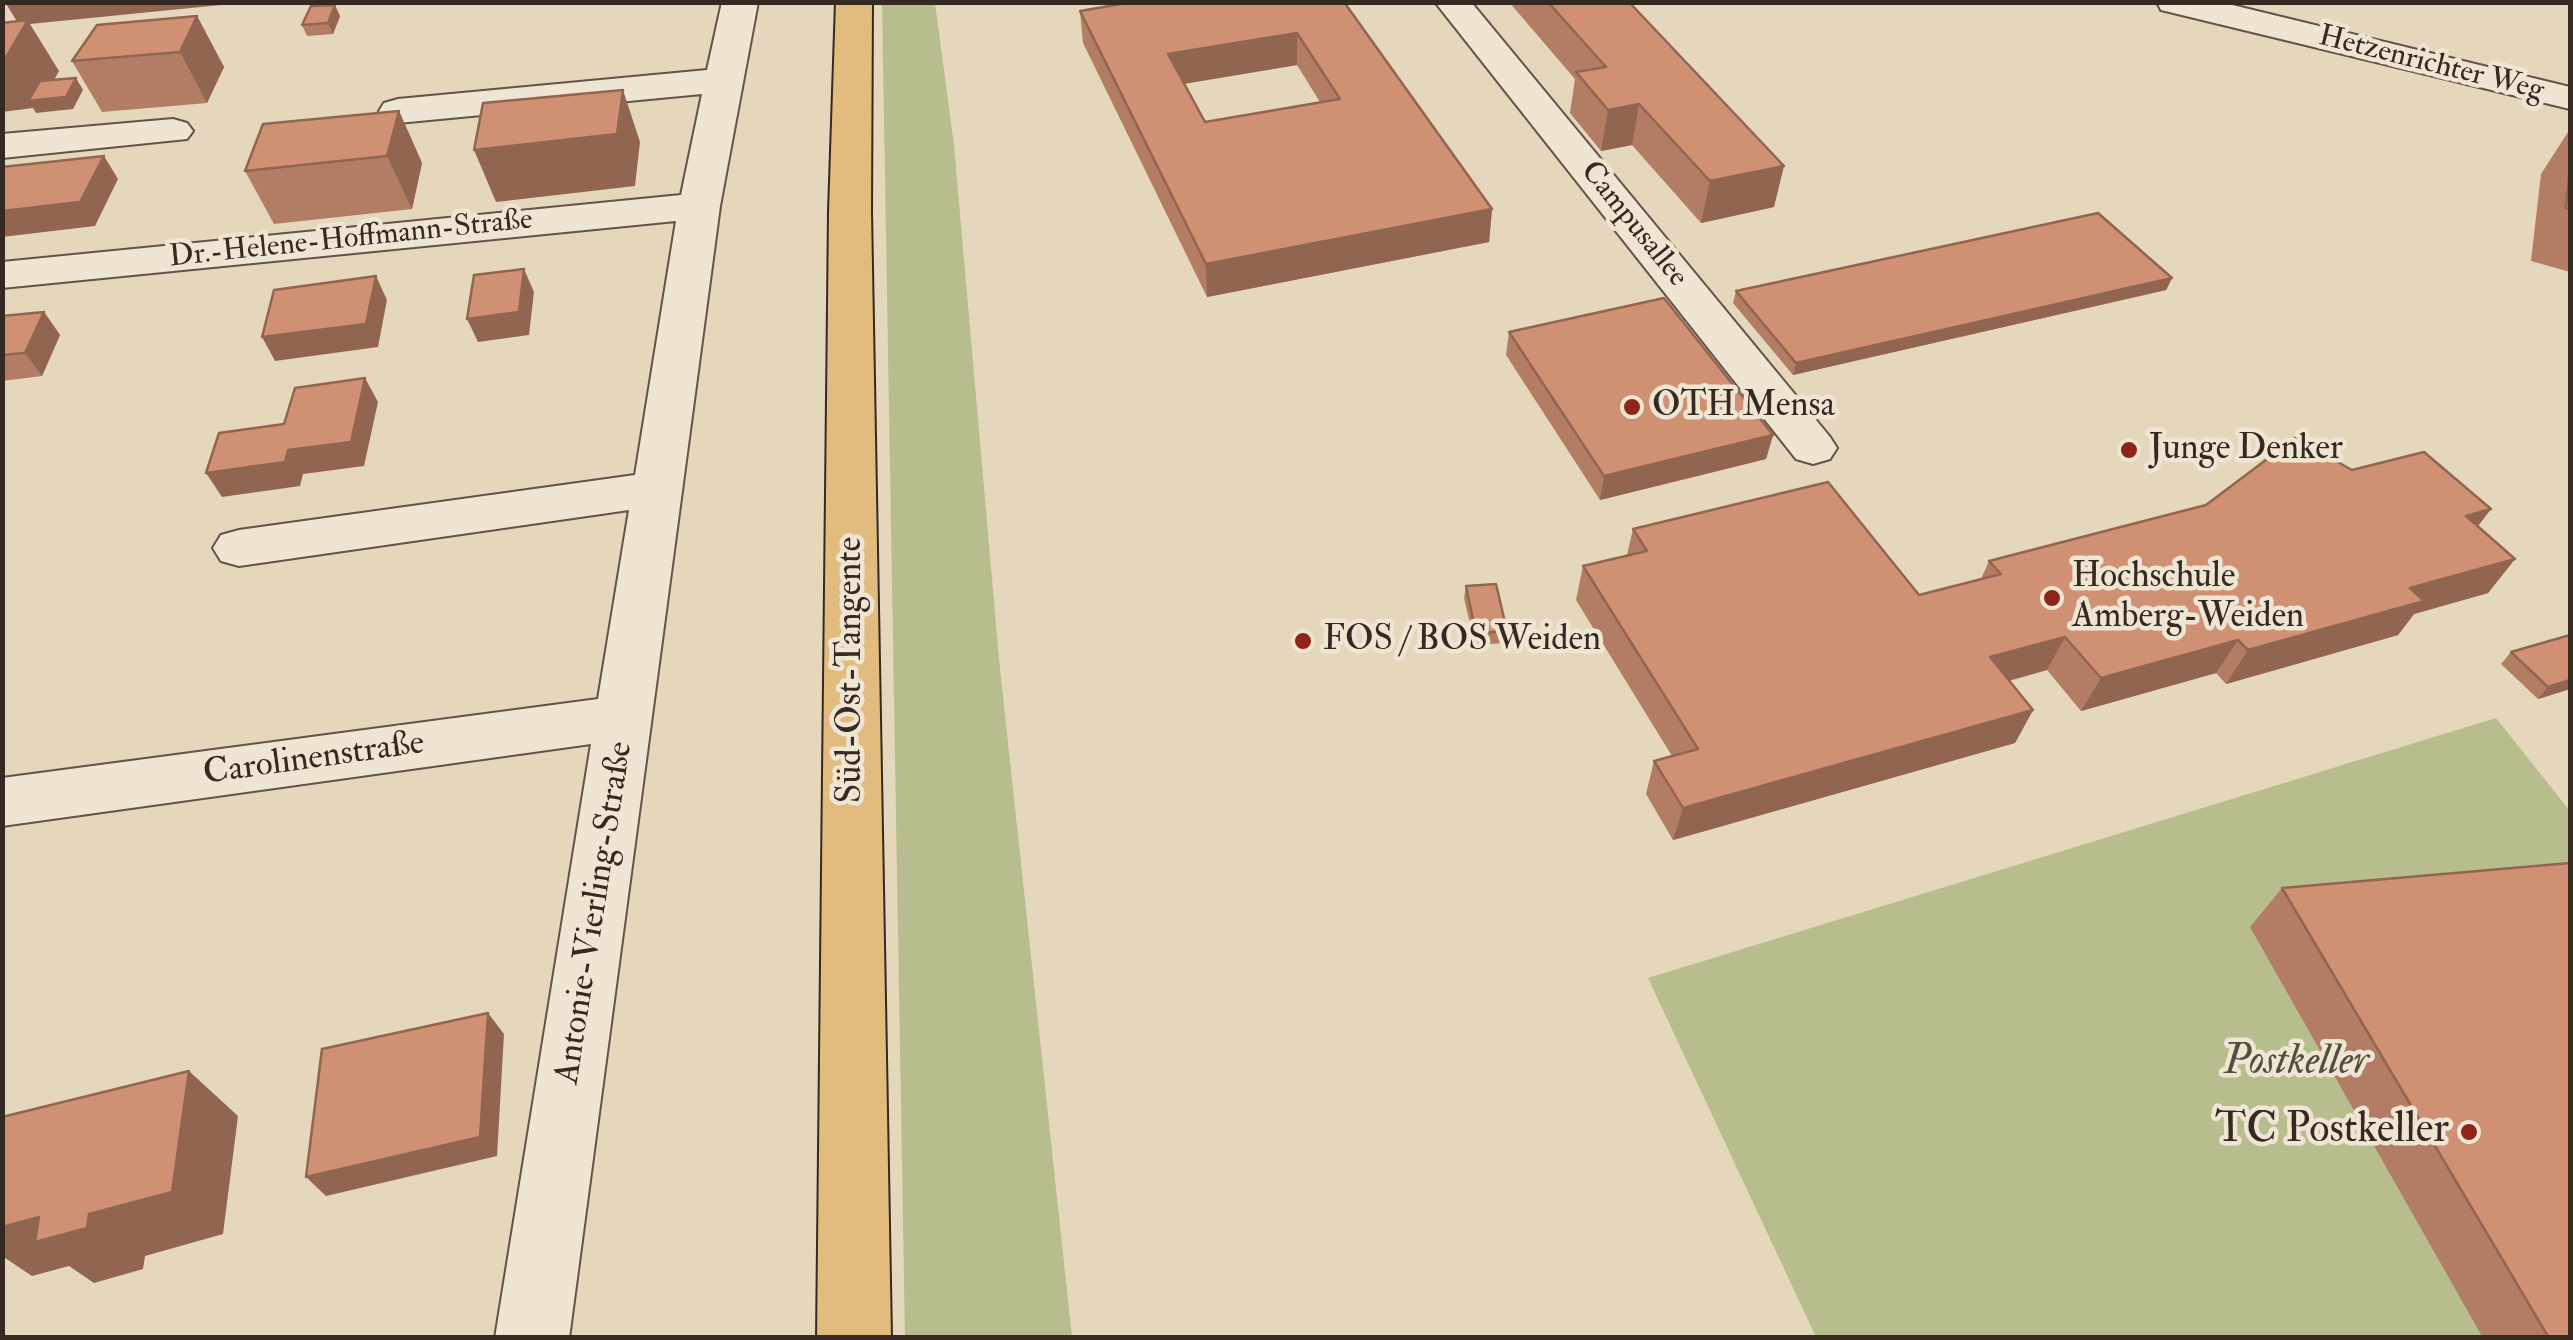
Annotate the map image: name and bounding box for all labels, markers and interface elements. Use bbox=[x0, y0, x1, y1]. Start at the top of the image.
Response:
street label: Hetzenrichter Weg bbox=[2315, 20, 2547, 110]
street label: Campusallee bbox=[1572, 155, 1694, 295]
street label: Dr.-Helene-Hoffmann-Straße bbox=[168, 203, 534, 277]
place label: OTH Mensa bbox=[1652, 386, 1835, 428]
marker: OTH Mensa bbox=[1621, 396, 1643, 418]
place label: Junge Denker bbox=[2149, 429, 2343, 471]
marker: Junge Denker bbox=[2118, 439, 2140, 461]
street label: Süd-Ost-Tangente bbox=[831, 537, 873, 803]
place label: Hochschule Amberg-Weiden bbox=[2072, 557, 2304, 639]
marker: Hochschule Amberg-Weiden bbox=[2041, 587, 2063, 609]
place label: FOS / BOS Weiden bbox=[1323, 620, 1601, 662]
marker: FOS / BOS Weiden bbox=[1292, 630, 1314, 652]
street label: Carolinenstraße bbox=[201, 724, 427, 796]
street label: Antonie-Vierling-Straße bbox=[548, 739, 644, 1087]
park label: Postkeller bbox=[2223, 1039, 2369, 1089]
place label: TC Postkeller bbox=[2215, 1107, 2449, 1157]
marker: TC Postkeller bbox=[2458, 1121, 2480, 1143]

